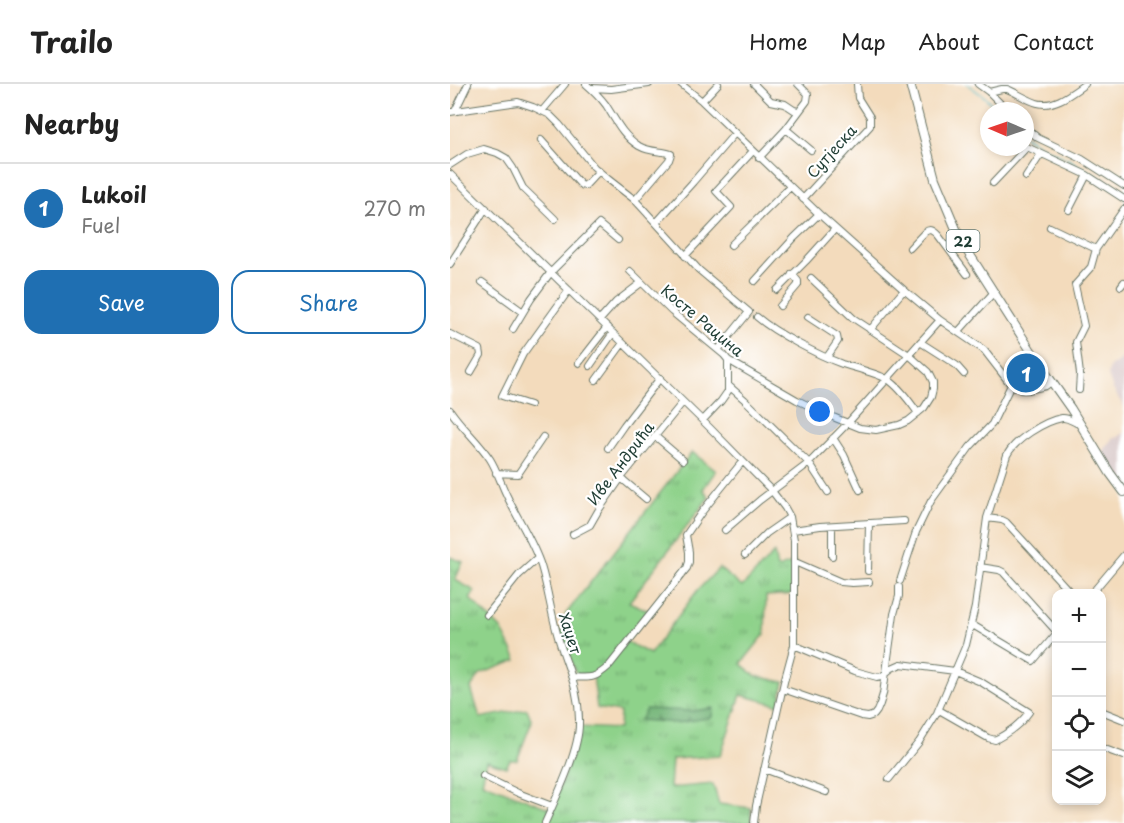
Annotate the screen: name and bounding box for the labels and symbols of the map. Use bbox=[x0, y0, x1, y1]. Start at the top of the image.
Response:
north arrow bbox=[980, 102, 1034, 156]
street label: Сутјеска bbox=[801, 119, 862, 183]
road number: 22 bbox=[946, 230, 980, 252]
street label: Косте Рацина bbox=[657, 279, 750, 362]
pin: 1 bbox=[1006, 350, 1046, 396]
your location bbox=[805, 397, 834, 426]
street label: Иве Андрића bbox=[581, 416, 659, 510]
street label: Хаџет bbox=[554, 609, 589, 657]

